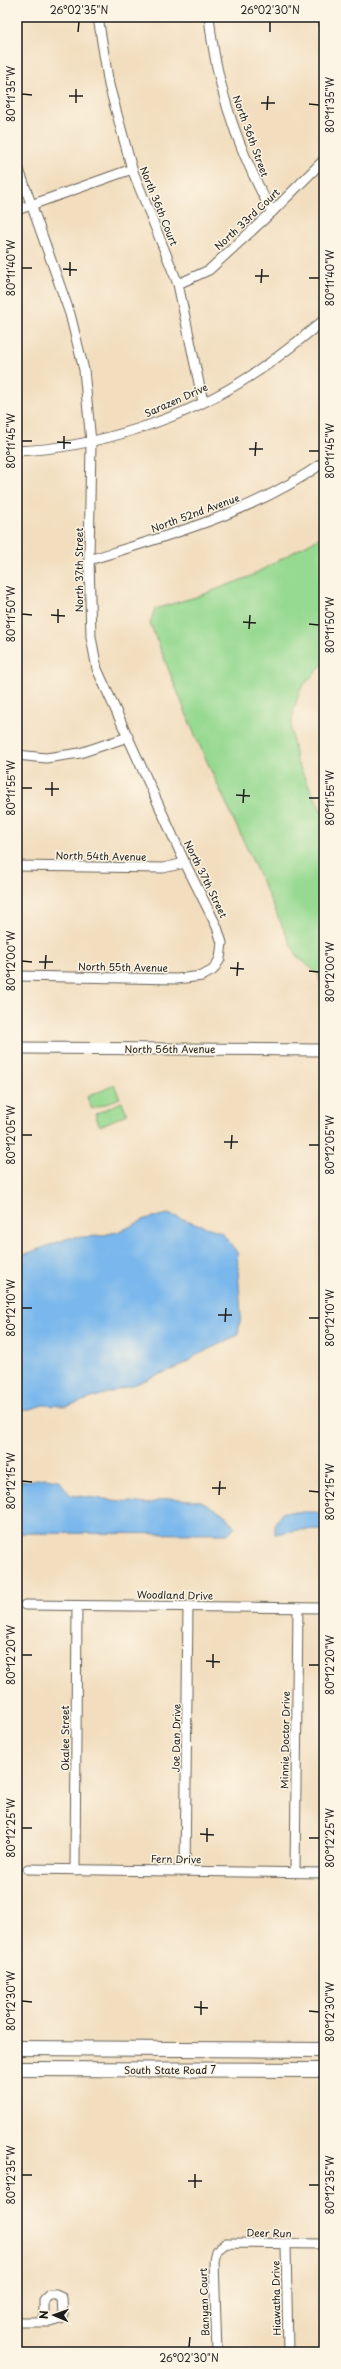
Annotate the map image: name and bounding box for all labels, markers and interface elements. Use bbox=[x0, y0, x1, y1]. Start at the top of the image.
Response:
text: 26°02'35"N bbox=[50, 2, 108, 17]
text: 26°02'30"N bbox=[240, 2, 300, 17]
text: 80°11'35"W bbox=[3, 65, 18, 122]
text: 80°11'35"W bbox=[322, 76, 337, 133]
street label: North 36th Street bbox=[230, 93, 273, 179]
street label: North 36th Court bbox=[137, 164, 182, 248]
street label: North 33rd Court bbox=[211, 184, 283, 253]
text: 80°11'40"W bbox=[3, 239, 18, 296]
text: 80°11'40"W bbox=[322, 249, 337, 306]
street label: Sarazen Drive bbox=[142, 379, 210, 420]
text: 80°11'45"W bbox=[3, 412, 18, 469]
text: 80°11'45"W bbox=[322, 422, 337, 479]
street label: North 52nd Avenue bbox=[149, 490, 241, 535]
street label: North 37th Street bbox=[71, 528, 86, 612]
text: 80°11'50"W bbox=[3, 585, 18, 642]
text: 80°11'50"W bbox=[322, 596, 337, 653]
text: 80°11'55"W bbox=[3, 759, 18, 816]
text: 80°11'55"W bbox=[322, 769, 337, 826]
street label: North 37th Street bbox=[181, 837, 232, 920]
street label: North 54th Avenue bbox=[55, 847, 147, 864]
text: 80°12'00"W bbox=[3, 930, 18, 991]
text: 80°12'00"W bbox=[322, 941, 337, 1002]
street label: North 55th Avenue bbox=[78, 958, 169, 975]
street label: North 56th Avenue bbox=[124, 1041, 216, 1056]
text: 80°12'05"W bbox=[3, 1105, 18, 1165]
text: 80°12'05"W bbox=[322, 1115, 337, 1175]
text: 80°12'10"W bbox=[3, 1278, 18, 1337]
text: 80°12'10"W bbox=[322, 1288, 337, 1347]
text: 80°12'15"W bbox=[3, 1452, 18, 1509]
text: 80°12'15"W bbox=[322, 1463, 337, 1520]
street label: Woodland Drive bbox=[137, 1586, 213, 1603]
text: 80°12'20"W bbox=[3, 1624, 18, 1685]
text: 80°12'20"W bbox=[322, 1634, 337, 1695]
street label: Minnie Doctor Drive bbox=[276, 1691, 293, 1789]
street label: Joe Dan Drive bbox=[167, 1703, 184, 1772]
street label: Okalee Street bbox=[57, 1705, 72, 1771]
text: 80°12'25"W bbox=[3, 1798, 18, 1858]
text: 80°12'25"W bbox=[322, 1808, 337, 1868]
street label: Fern Drive bbox=[151, 1851, 201, 1866]
text: 80°12'30"W bbox=[3, 1970, 18, 2031]
text: 80°12'30"W bbox=[322, 1981, 337, 2042]
street label: South State Road 7 bbox=[124, 2062, 216, 2077]
text: 80°12'35"W bbox=[3, 2145, 18, 2204]
text: 80°12'35"W bbox=[322, 2155, 337, 2214]
street label: Deer Run bbox=[246, 2225, 292, 2240]
street label: Hiawatha Drive bbox=[267, 2260, 284, 2336]
street label: Banyan Court bbox=[195, 2267, 213, 2337]
north arrow bbox=[34, 2295, 74, 2335]
text: N bbox=[35, 2310, 52, 2319]
text: 26°02'30"N bbox=[159, 2350, 219, 2365]

